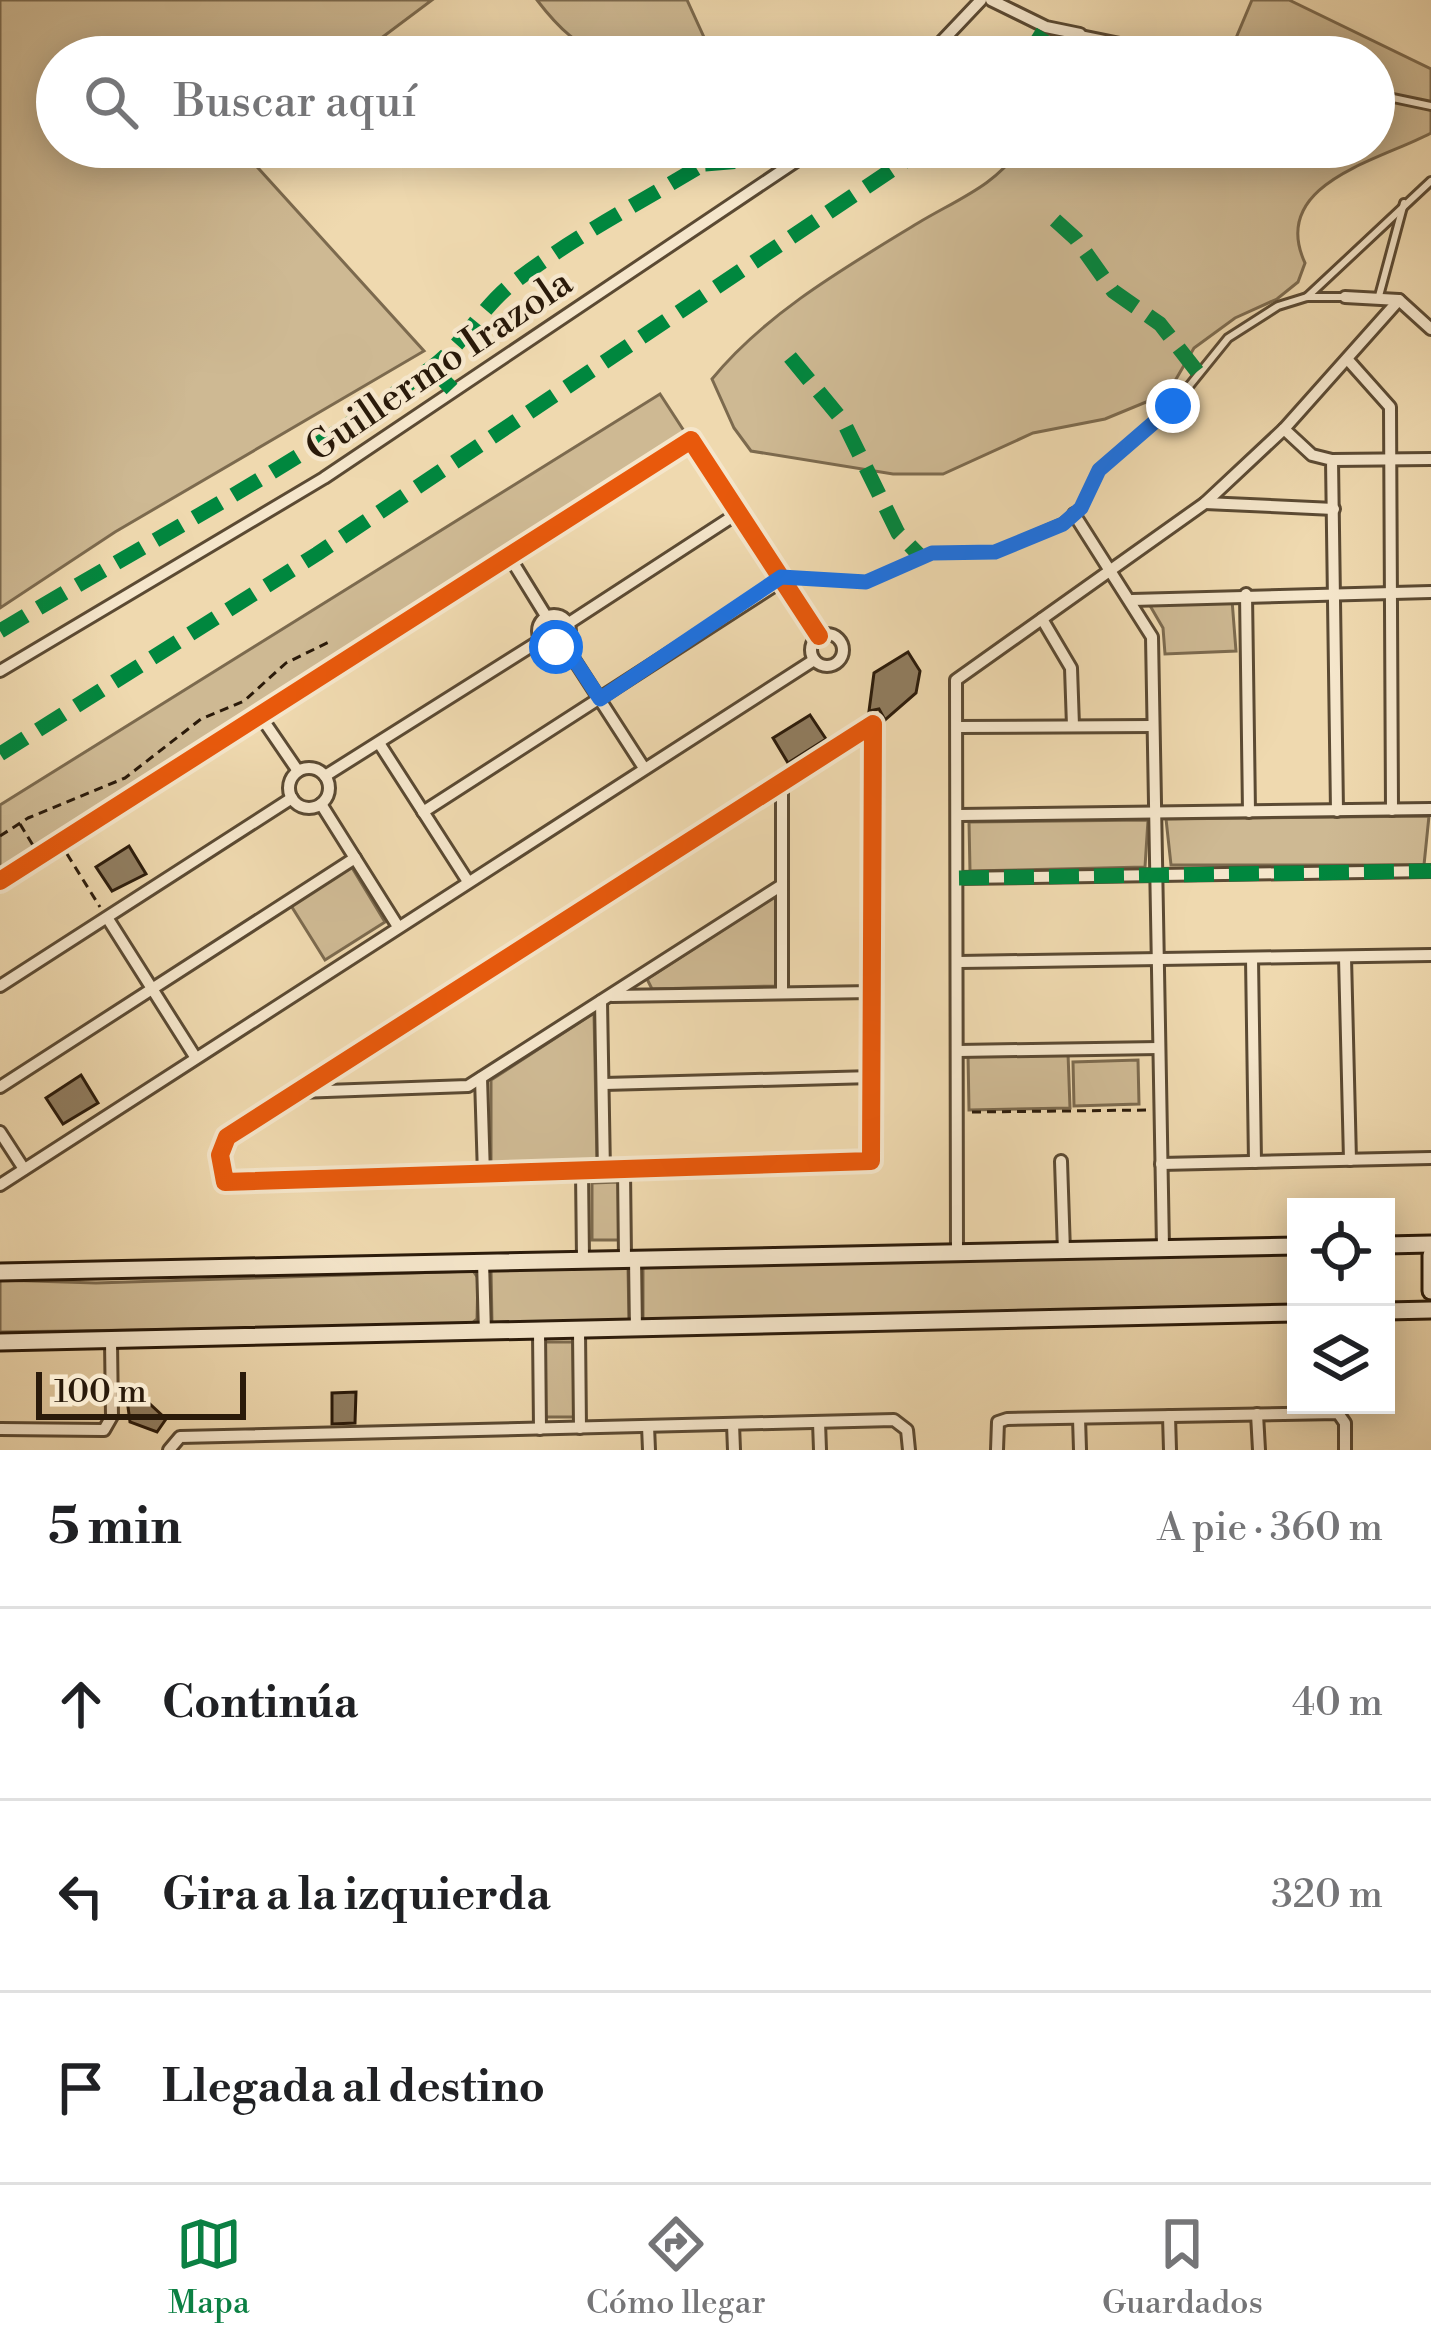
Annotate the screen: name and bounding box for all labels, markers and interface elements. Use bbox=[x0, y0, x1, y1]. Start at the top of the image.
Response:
search box bbox=[36, 36, 1395, 168]
icon: search bbox=[78, 69, 144, 135]
text: Buscar aquí bbox=[174, 74, 416, 131]
street label: Guillermo Irazola bbox=[297, 259, 582, 473]
route end bbox=[1146, 379, 1200, 433]
route start bbox=[529, 620, 583, 674]
map controls bbox=[1287, 1198, 1395, 1414]
button: locate bbox=[1287, 1198, 1395, 1306]
button: layers bbox=[1287, 1306, 1395, 1414]
scale bar bbox=[36, 1366, 246, 1419]
text: 100 m bbox=[54, 1372, 147, 1413]
text: 5 min bbox=[48, 1496, 182, 1560]
text: A pie · 360 m bbox=[1157, 1504, 1383, 1553]
icon: ahead bbox=[48, 1671, 114, 1737]
text: Continúa bbox=[162, 1675, 358, 1732]
text: 40 m bbox=[1292, 1679, 1383, 1728]
icon: left bbox=[48, 1863, 114, 1929]
text: Gira a la izquierda bbox=[162, 1867, 551, 1924]
text: 320 m bbox=[1271, 1871, 1383, 1920]
icon: arrive bbox=[48, 2055, 114, 2121]
text: Llegada al destino bbox=[162, 2059, 545, 2116]
tab: Mapa bbox=[168, 2211, 250, 2324]
tab: Cómo llegar bbox=[586, 2211, 766, 2324]
tab: Guardados bbox=[1102, 2211, 1263, 2324]

